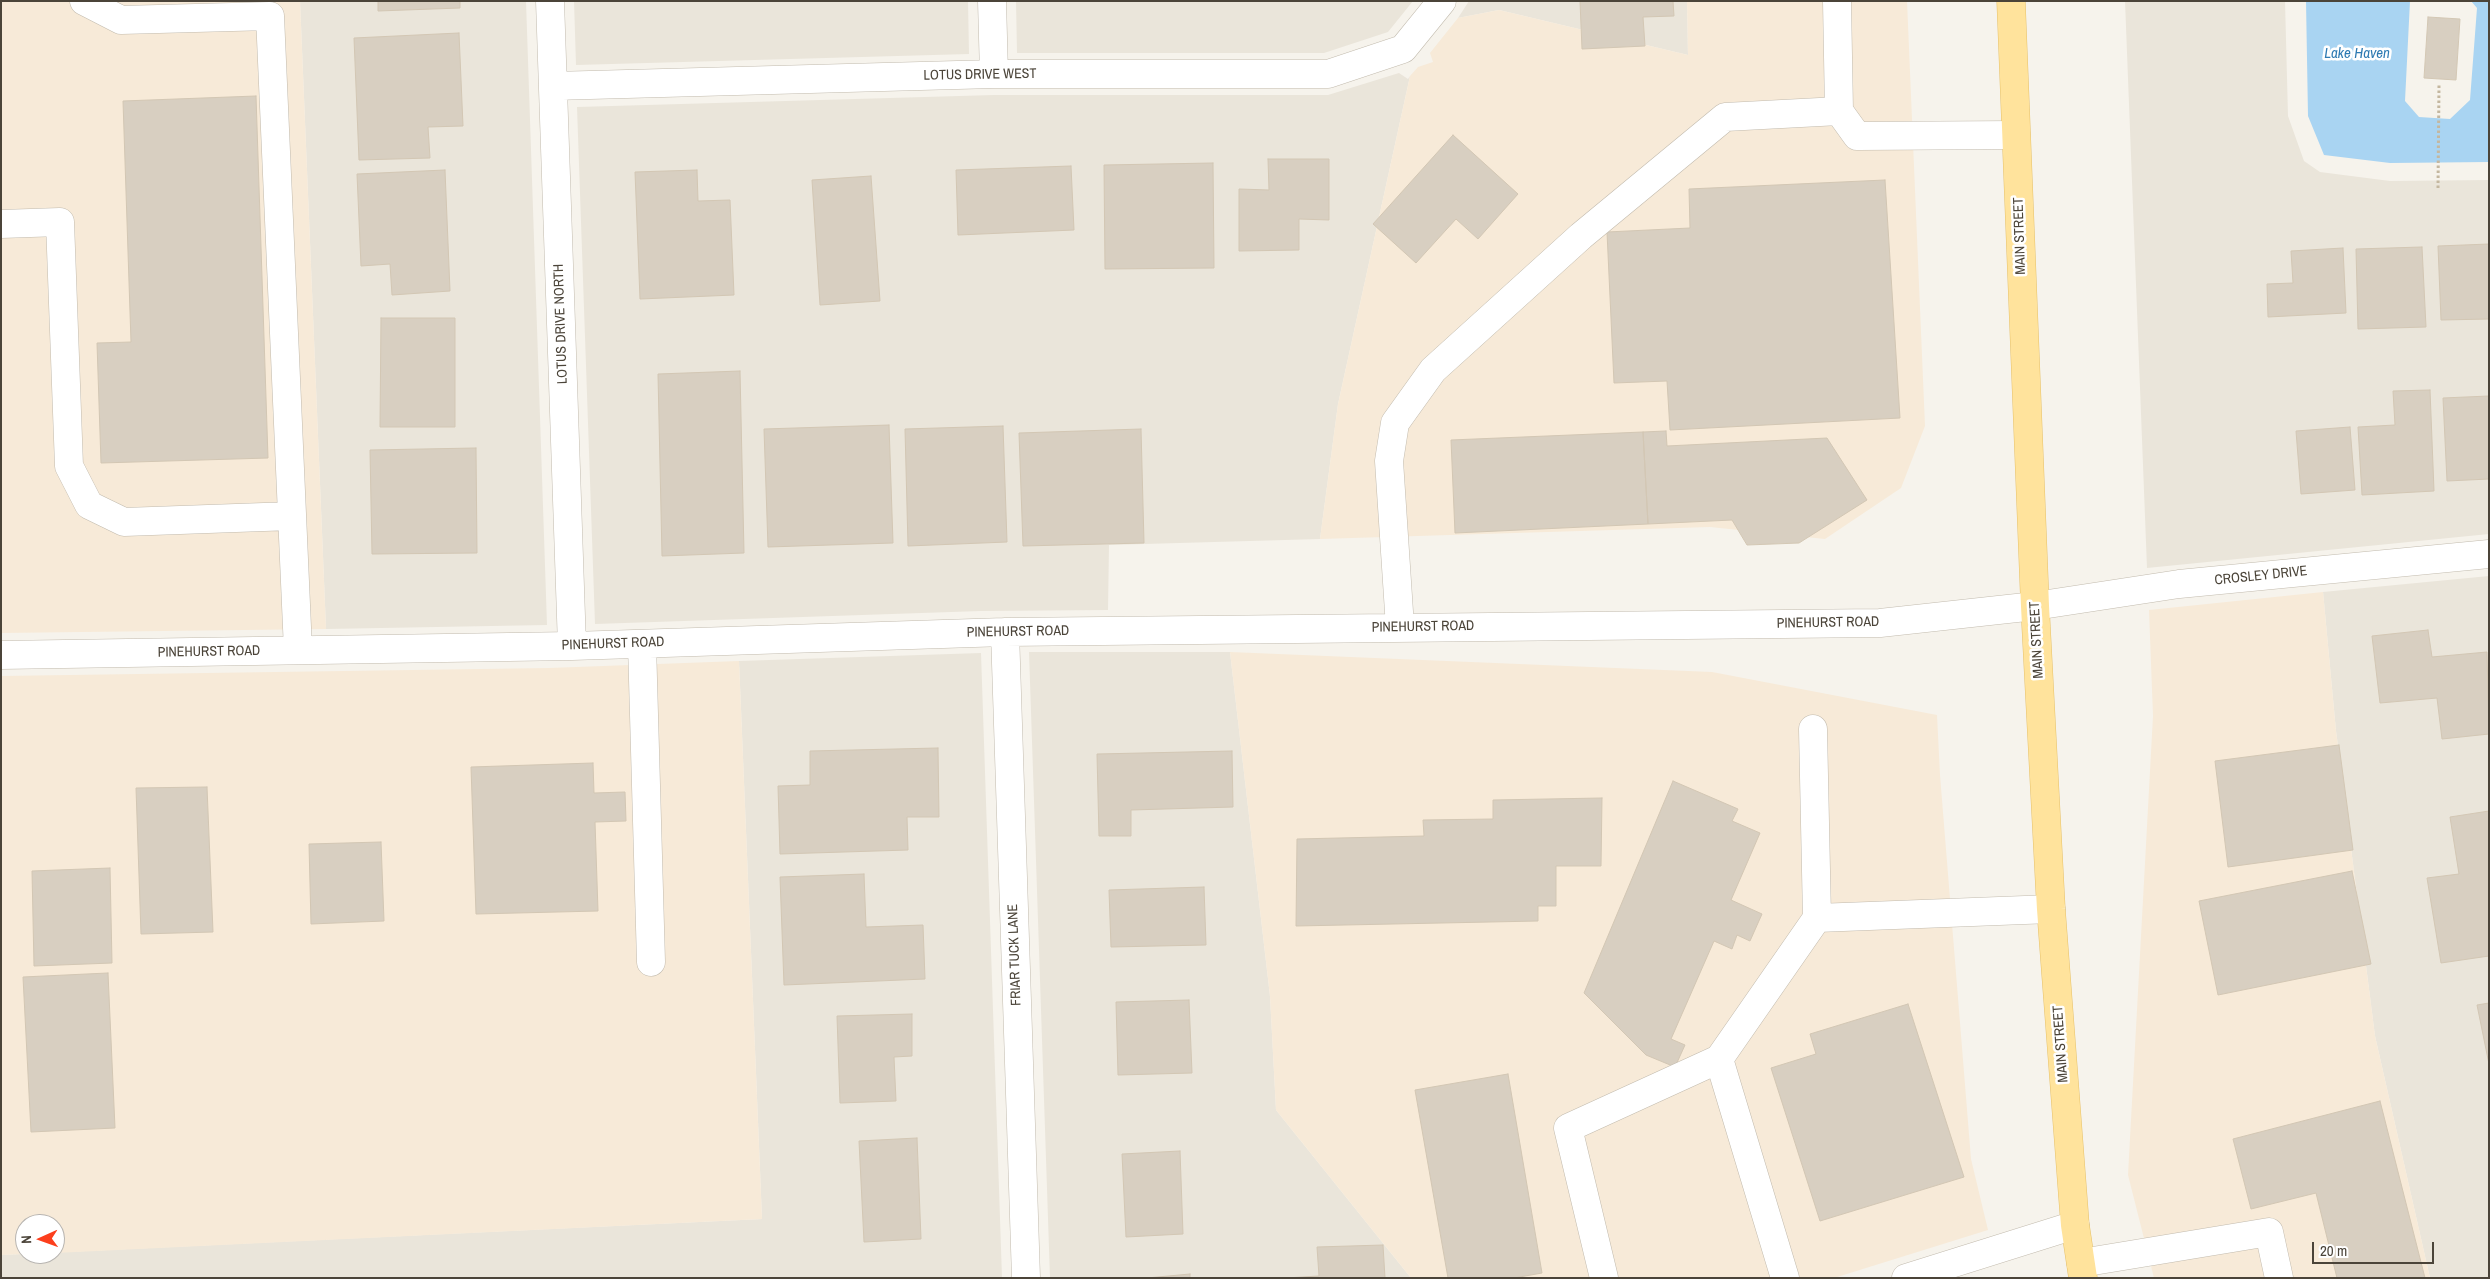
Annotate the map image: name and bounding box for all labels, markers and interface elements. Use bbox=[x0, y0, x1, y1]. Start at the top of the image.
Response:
water label: Lake Haven bbox=[2324, 45, 2390, 63]
street label: LOTUS DRIVE WEST bbox=[923, 66, 1037, 84]
street label: MAIN STREET bbox=[2010, 197, 2030, 275]
street label: LOTUS DRIVE NORTH bbox=[551, 264, 571, 384]
street label: CROSLEY DRIVE bbox=[2214, 563, 2308, 589]
street label: MAIN STREET bbox=[2027, 601, 2047, 679]
street label: PINEHURST ROAD bbox=[1777, 614, 1879, 632]
street label: PINEHURST ROAD bbox=[1372, 618, 1474, 636]
street label: PINEHURST ROAD bbox=[967, 623, 1069, 641]
street label: PINEHURST ROAD bbox=[561, 634, 665, 654]
street label: PINEHURST ROAD bbox=[158, 643, 260, 661]
street label: FRIAR TUCK LANE bbox=[1005, 904, 1025, 1006]
street label: MAIN STREET bbox=[2050, 1005, 2072, 1083]
north arrow bbox=[15, 1214, 65, 1264]
scale bar bbox=[2315, 1232, 2438, 1264]
text: N bbox=[17, 1235, 35, 1244]
text: 20 m bbox=[2320, 1240, 2347, 1261]

